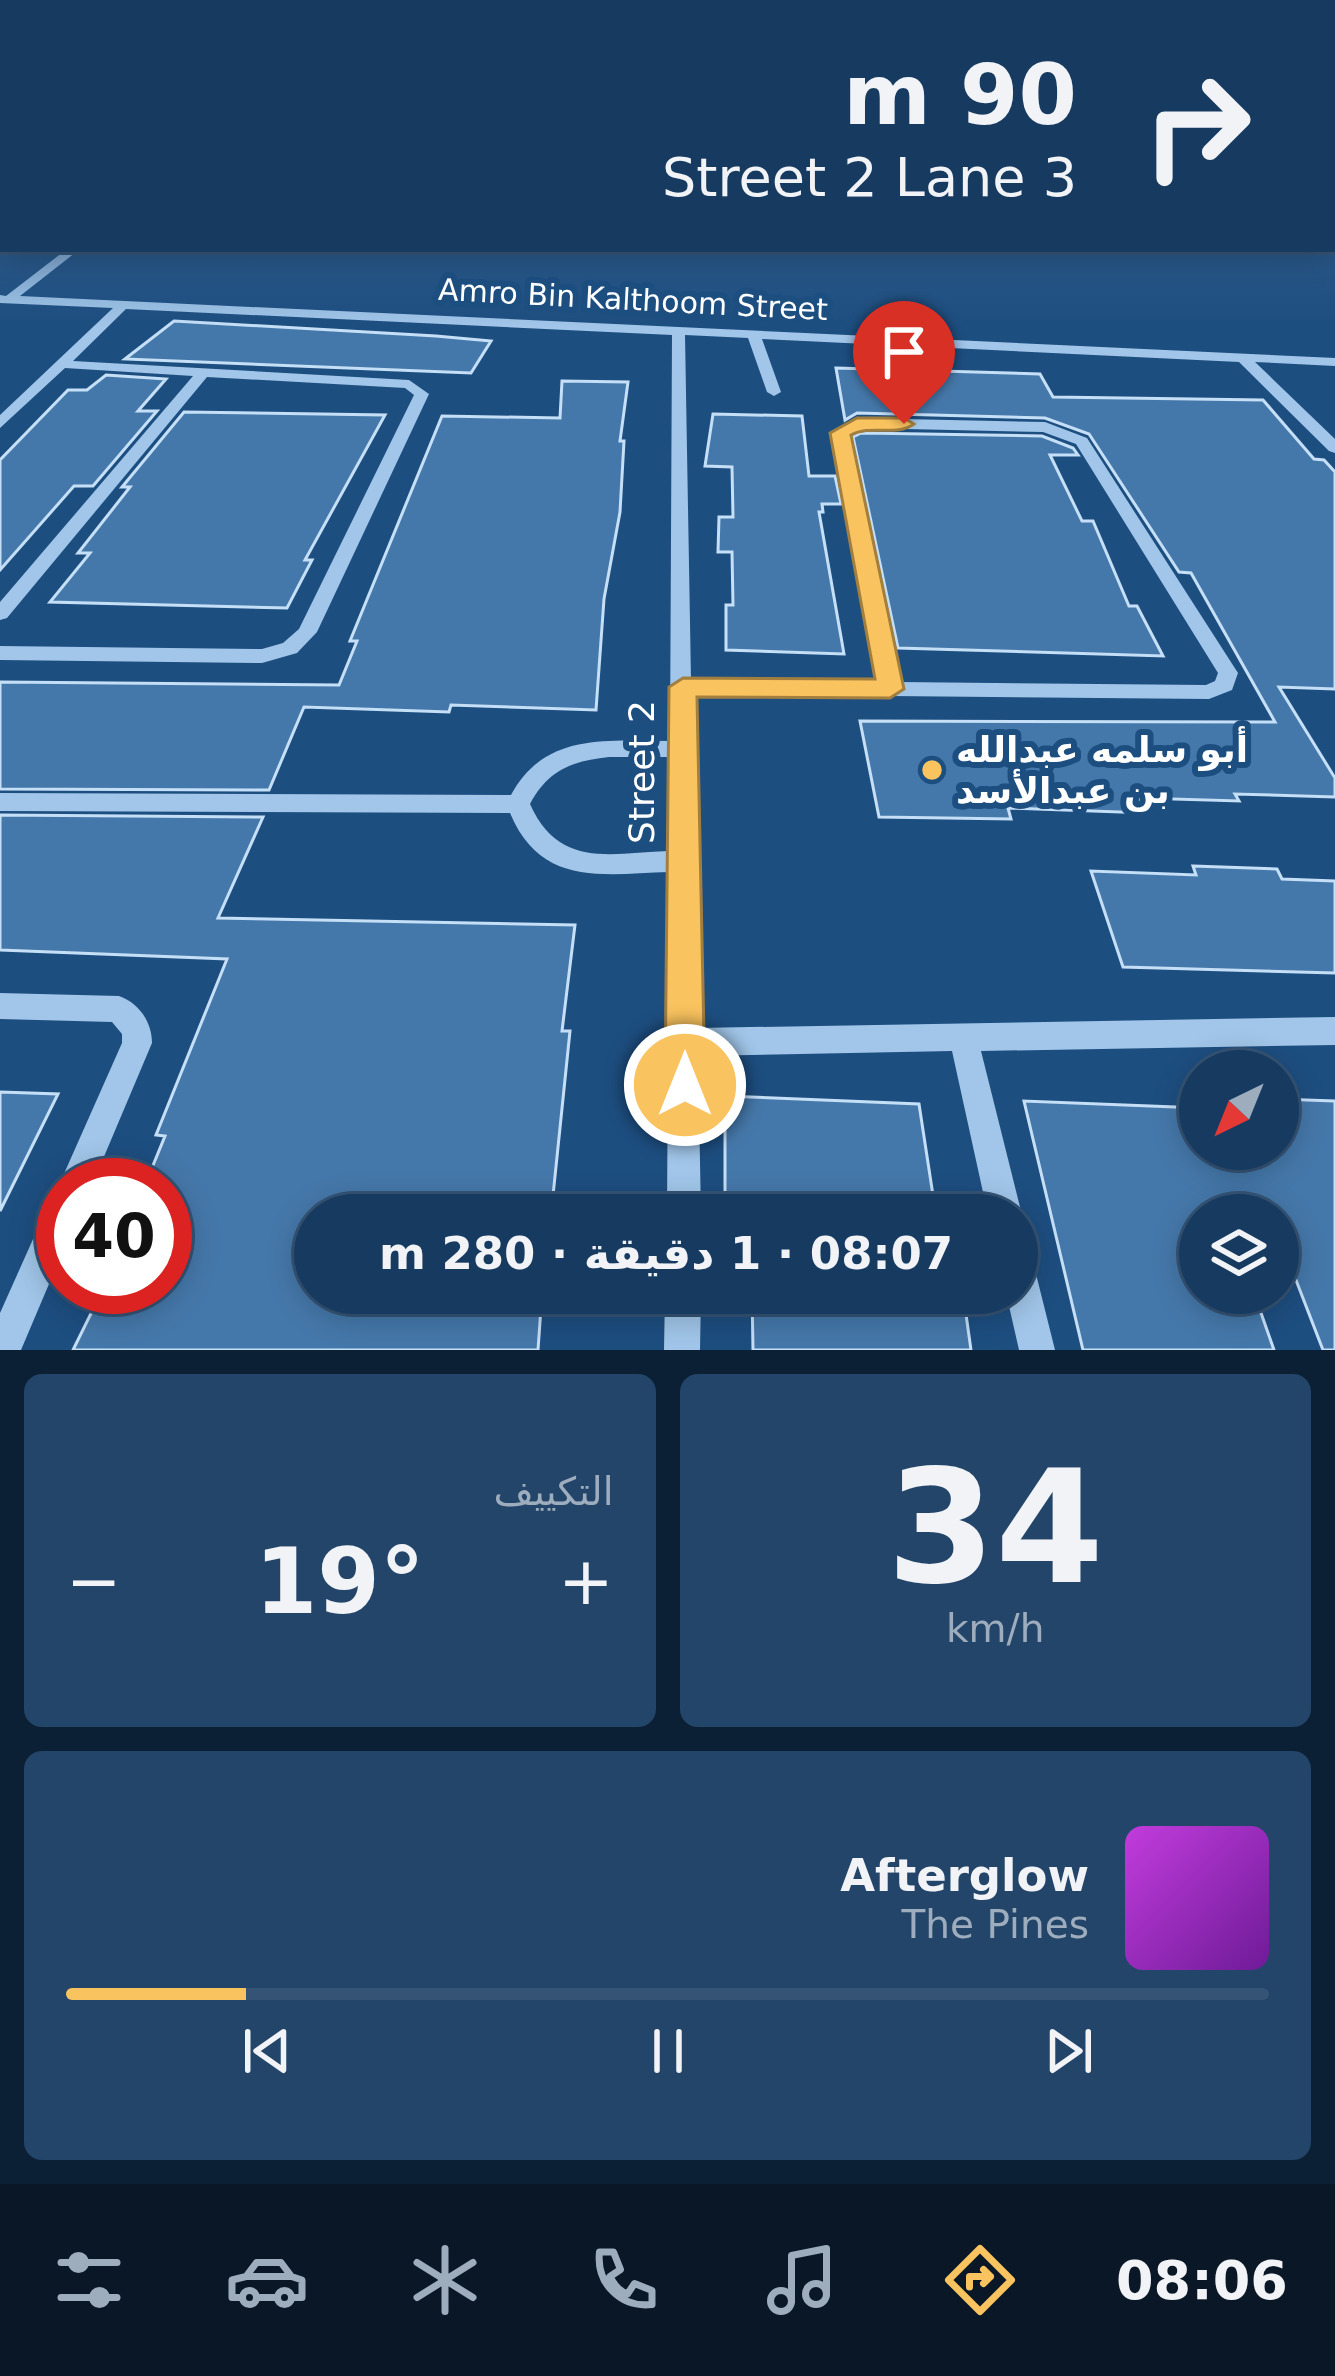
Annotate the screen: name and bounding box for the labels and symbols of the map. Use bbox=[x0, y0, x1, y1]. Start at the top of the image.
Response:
street label: Amro Bin Kalthoom Street bbox=[437, 272, 829, 327]
pin bbox=[853, 301, 955, 424]
street label: Street 2 bbox=[621, 700, 662, 844]
place label: أبو سلمه عبدالله بن عبدالأسد bbox=[956, 726, 1248, 812]
marker: أبو سلمه عبدالله بن عبدالأسد bbox=[919, 757, 945, 783]
position arrow bbox=[622, 1022, 748, 1148]
north arrow bbox=[1179, 1050, 1299, 1170]
speed limit sign: 40 bbox=[36, 1158, 192, 1314]

